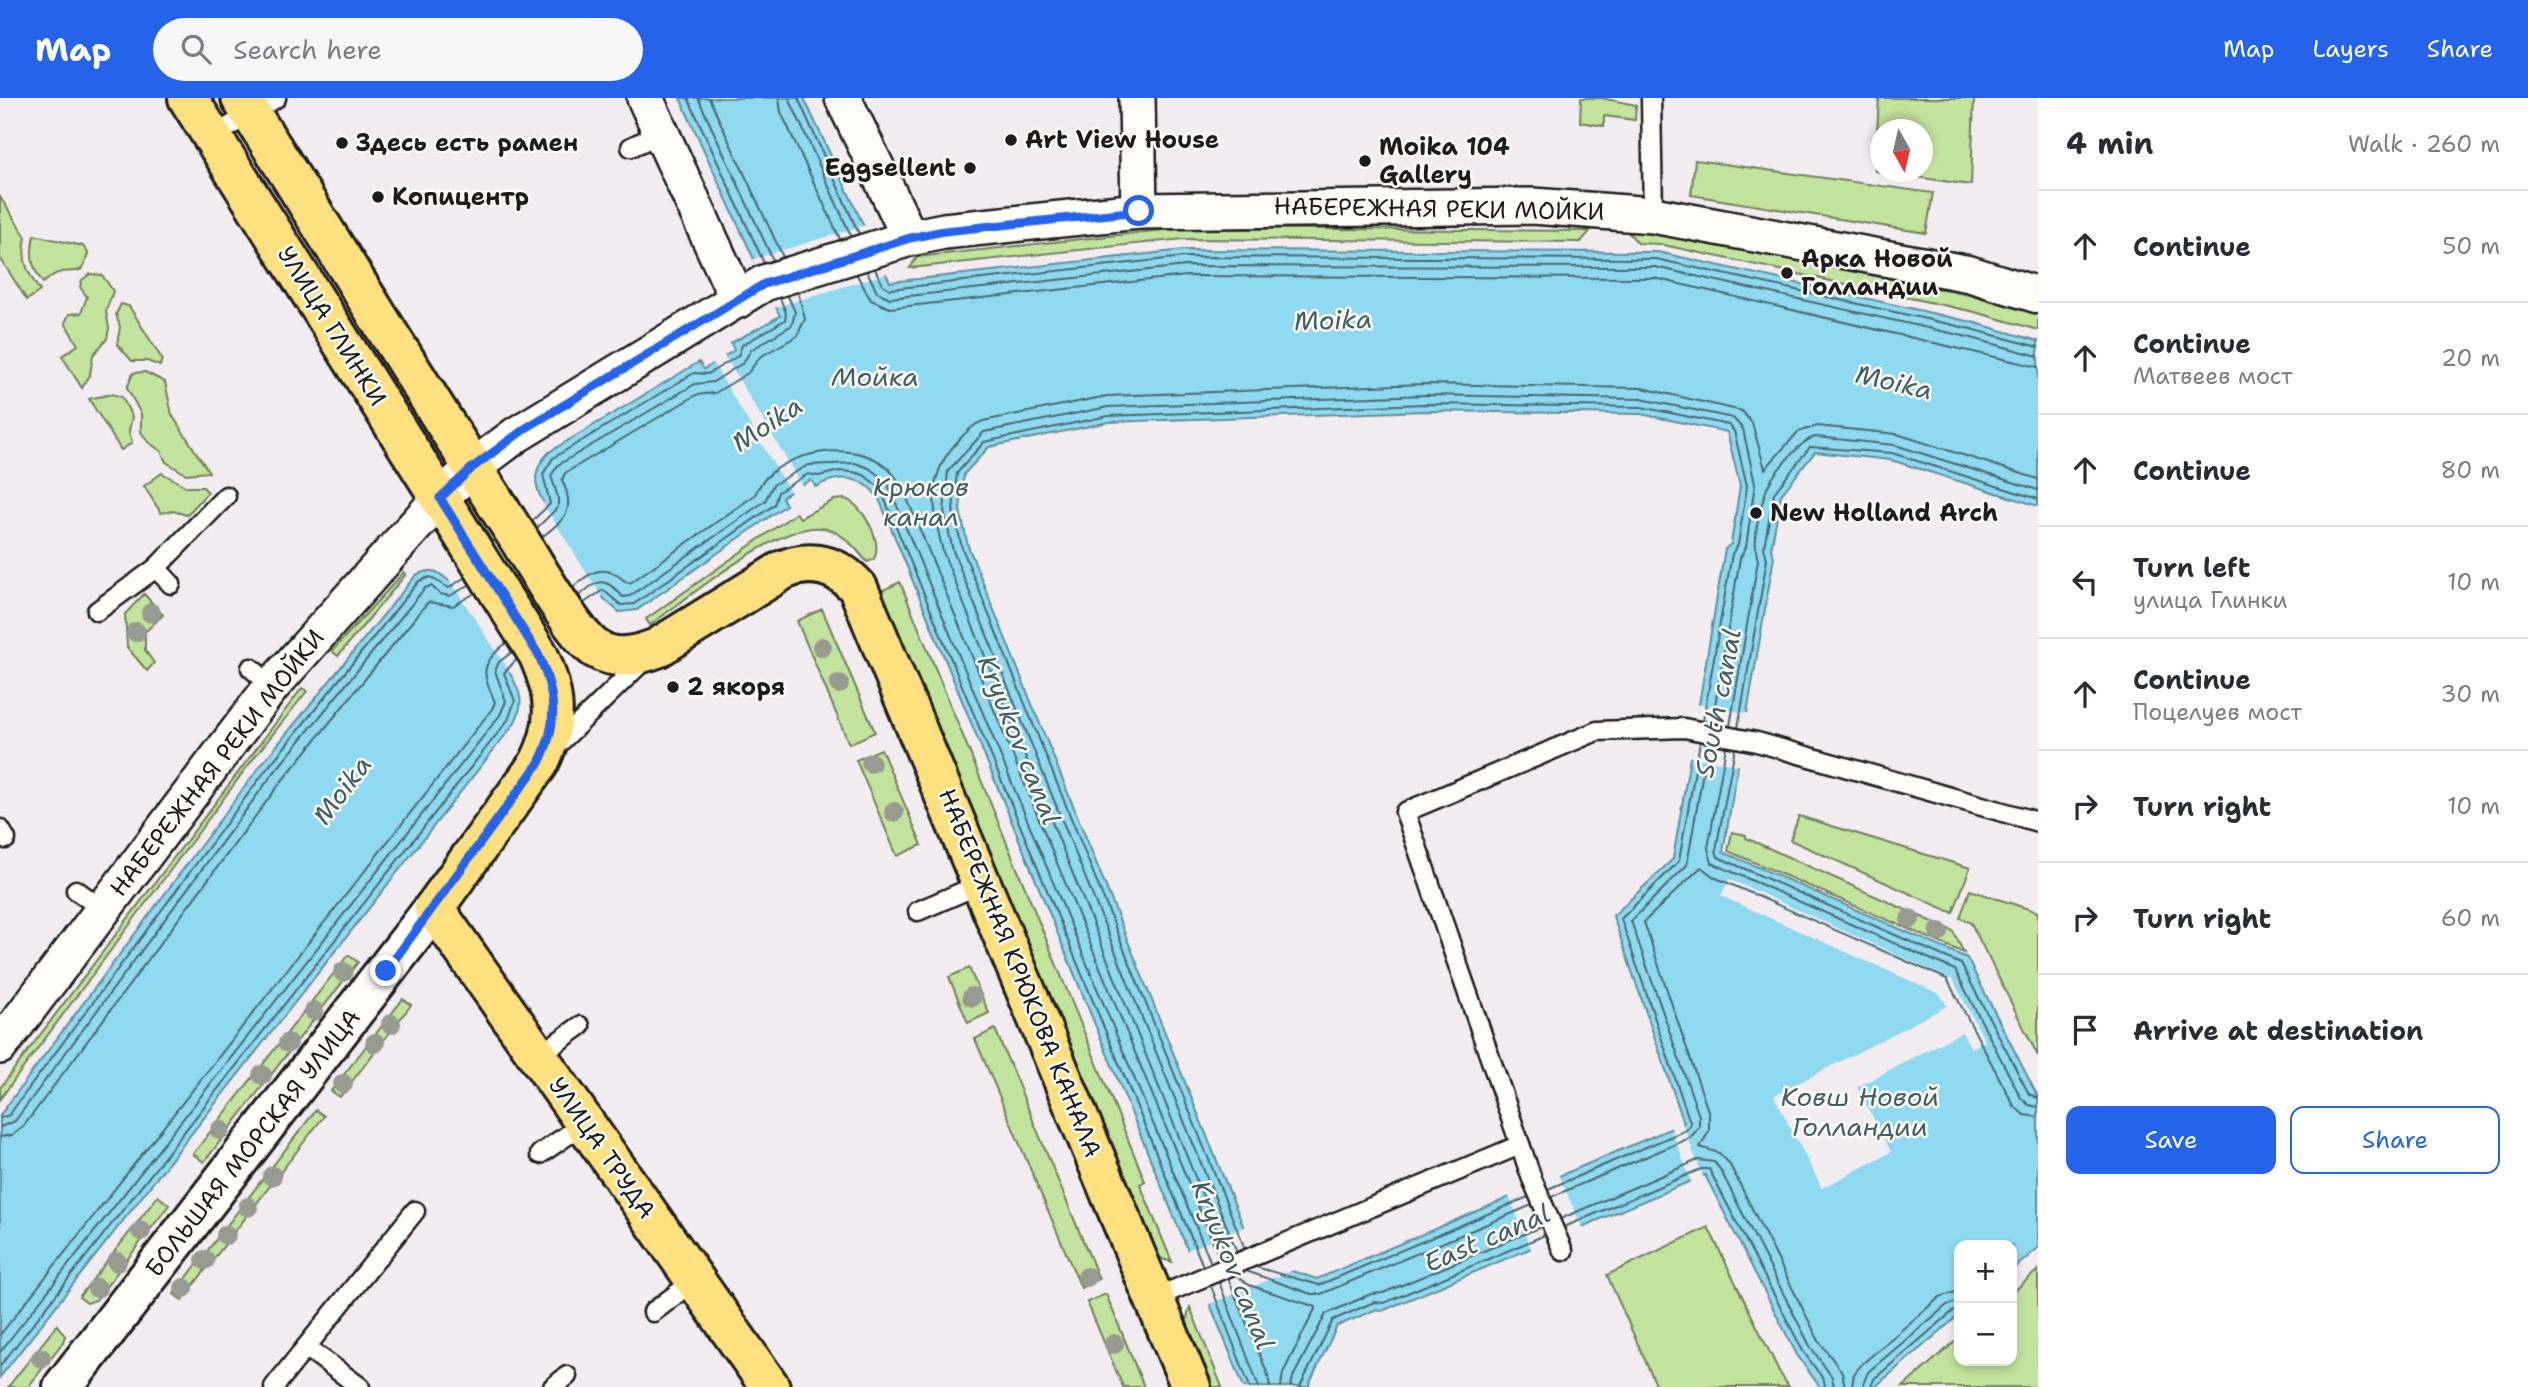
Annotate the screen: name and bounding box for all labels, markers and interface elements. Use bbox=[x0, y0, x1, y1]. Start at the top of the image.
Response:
search box bbox=[153, 18, 643, 81]
text: Map bbox=[35, 27, 111, 72]
icon: search bbox=[177, 30, 215, 68]
text: Search here bbox=[233, 32, 382, 67]
text: Map bbox=[2223, 33, 2274, 65]
text: Layers bbox=[2312, 33, 2389, 65]
text: Share bbox=[2427, 33, 2493, 65]
north arrow bbox=[1870, 119, 1933, 182]
text: 4 min bbox=[2066, 123, 2153, 164]
place label: Art View House bbox=[1025, 124, 1219, 156]
place label: Здесь есть рамен bbox=[356, 127, 578, 159]
text: Walk · 260 m bbox=[2348, 129, 2500, 159]
place label: Moika 104 Gallery bbox=[1379, 131, 1510, 191]
marker: Art View House bbox=[1003, 132, 1019, 148]
marker: Здесь есть рамен bbox=[334, 135, 350, 151]
place label: Eggsellent bbox=[824, 152, 956, 184]
marker: Moika 104 Gallery bbox=[1357, 153, 1373, 169]
marker: Eggsellent bbox=[962, 160, 978, 176]
place label: Копицентр bbox=[392, 181, 529, 213]
marker: Копицентр bbox=[370, 189, 386, 205]
street label: НАБЕРЕЖНАЯ РЕКИ МОЙКИ bbox=[1273, 190, 1605, 228]
route start bbox=[1123, 195, 1154, 226]
icon: ahead bbox=[2066, 227, 2104, 265]
text: Continue bbox=[2133, 229, 2251, 264]
text: 50 m bbox=[2442, 231, 2500, 261]
street label: УЛИЦА ГЛИНКИ bbox=[270, 240, 394, 412]
place label: Арка Новой Голландии bbox=[1801, 243, 1953, 303]
marker: Арка Новой Голландии bbox=[1779, 265, 1795, 281]
water label: Moika bbox=[1293, 301, 1373, 338]
text: Continue bbox=[2133, 326, 2251, 361]
icon: ahead bbox=[2066, 339, 2104, 377]
text: 20 m bbox=[2441, 343, 2500, 373]
water label: Moika bbox=[1852, 356, 1936, 407]
water label: Мойка bbox=[831, 359, 919, 394]
text: Матвеев мост bbox=[2133, 361, 2293, 391]
water label: Moika bbox=[724, 388, 809, 460]
icon: ahead bbox=[2066, 451, 2104, 489]
text: Continue bbox=[2133, 453, 2251, 488]
text: 80 m bbox=[2441, 455, 2500, 485]
water label: Крюков канал bbox=[873, 469, 969, 534]
place label: New Holland Arch bbox=[1770, 497, 1998, 529]
marker: New Holland Arch bbox=[1748, 505, 1764, 521]
text: Turn left bbox=[2133, 550, 2250, 585]
icon: left bbox=[2066, 563, 2104, 601]
text: 10 m bbox=[2447, 567, 2500, 597]
text: улица Глинки bbox=[2133, 585, 2288, 615]
street label: НАБЕРЕЖНАЯ РЕКИ МОЙКИ bbox=[103, 623, 331, 903]
water label: South canal bbox=[1686, 626, 1749, 780]
water label: Kryukov canal bbox=[970, 650, 1069, 830]
text: Continue bbox=[2133, 662, 2251, 697]
place label: 2 якоря bbox=[687, 671, 785, 703]
icon: ahead bbox=[2066, 675, 2104, 713]
marker: 2 якоря bbox=[665, 679, 681, 695]
text: 30 m bbox=[2441, 679, 2500, 709]
text: Поцелуев мост bbox=[2133, 697, 2302, 727]
water label: Moika bbox=[304, 748, 379, 831]
street label: НАБЕРЕЖНАЯ КРЮКОВА КАНАЛА bbox=[931, 784, 1109, 1162]
icon: right bbox=[2066, 787, 2104, 825]
text: Turn right bbox=[2133, 789, 2271, 824]
text: 10 m bbox=[2447, 791, 2500, 821]
icon: right bbox=[2066, 899, 2104, 937]
text: Turn right bbox=[2133, 901, 2271, 936]
text: 60 m bbox=[2441, 903, 2500, 933]
route end bbox=[370, 955, 401, 986]
street label: БОЛЬШАЯ МОРСКАЯ УЛИЦА bbox=[138, 1002, 368, 1284]
icon: arrive bbox=[2066, 1011, 2104, 1049]
text: Arrive at destination bbox=[2133, 1013, 2423, 1048]
street label: УЛИЦА ТРУДА bbox=[541, 1071, 663, 1225]
water label: Ковш Новой Голландии bbox=[1781, 1079, 1939, 1144]
button: Save bbox=[2066, 1106, 2276, 1174]
button: Share bbox=[2290, 1106, 2500, 1174]
water label: Kryukov canal bbox=[1184, 1175, 1283, 1355]
water label: East canal bbox=[1418, 1195, 1555, 1280]
map controls bbox=[1954, 1240, 2017, 1366]
button: + bbox=[1954, 1240, 2017, 1303]
button: − bbox=[1954, 1303, 2017, 1366]

